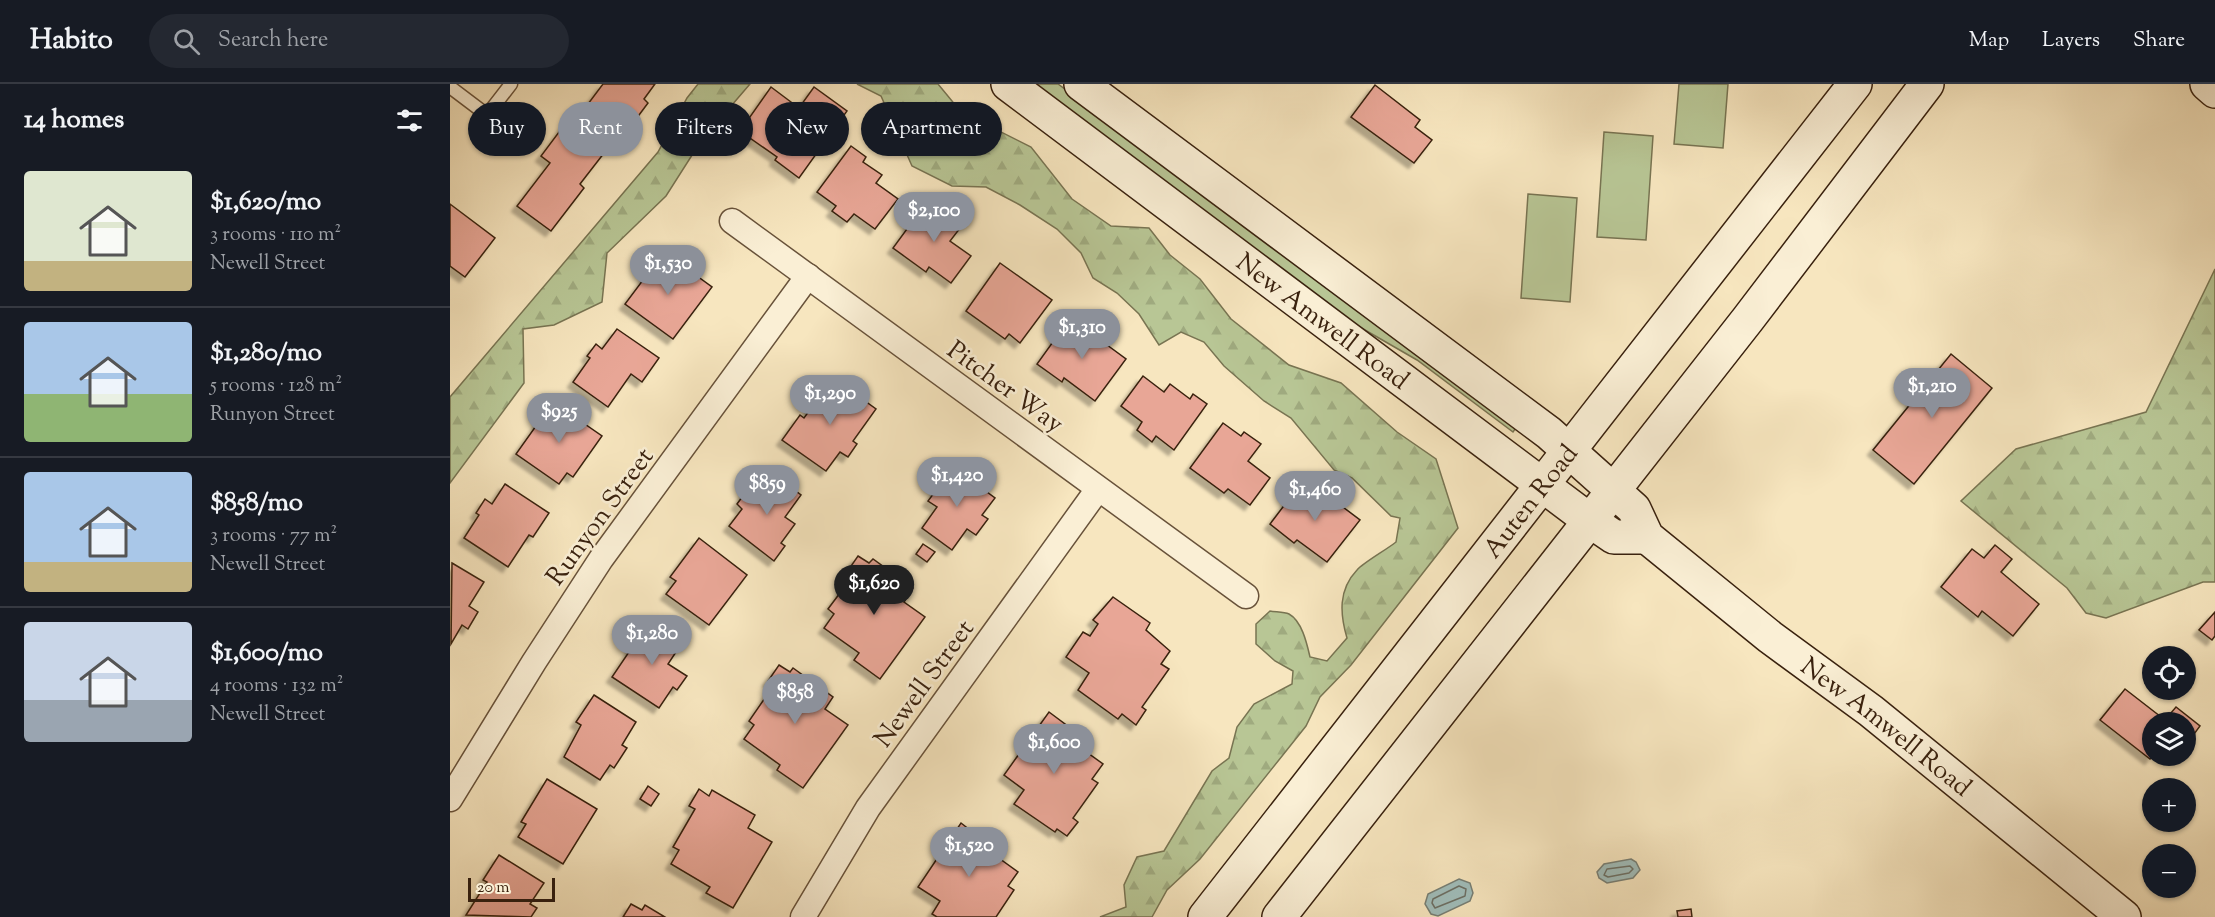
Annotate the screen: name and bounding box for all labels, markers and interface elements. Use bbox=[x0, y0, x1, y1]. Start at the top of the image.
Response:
search box bbox=[149, 14, 569, 68]
text: Habito bbox=[30, 21, 113, 61]
icon: search bbox=[170, 25, 203, 58]
text: Search here bbox=[218, 25, 328, 57]
text: Map bbox=[1969, 26, 2009, 56]
text: Layers bbox=[2042, 26, 2100, 56]
text: Share bbox=[2133, 26, 2185, 56]
text: 14 homes bbox=[24, 102, 124, 139]
chip: Buy bbox=[468, 102, 546, 156]
chip: Rent bbox=[558, 102, 643, 156]
chip: Filters bbox=[655, 102, 753, 156]
chip: New bbox=[765, 102, 849, 156]
chip: Apartment bbox=[861, 102, 1002, 156]
icon: filters bbox=[393, 104, 426, 137]
text: $1,620/mo bbox=[210, 184, 321, 221]
pin: $2,100 bbox=[885, 192, 983, 243]
icon: home bbox=[72, 195, 144, 267]
text: $2,100 bbox=[908, 197, 960, 226]
text: 3 rooms · 110 m² bbox=[210, 221, 341, 250]
pin: $1,530 bbox=[619, 245, 717, 296]
street label: New Amwell Road bbox=[1227, 245, 1416, 400]
text: Newell Street bbox=[210, 250, 325, 279]
text: $1,530 bbox=[644, 250, 692, 279]
pin: $1,310 bbox=[1033, 309, 1131, 360]
text: $1,310 bbox=[1058, 314, 1106, 343]
street label: Pitcher Way bbox=[938, 333, 1071, 443]
text: $1,280/mo bbox=[210, 335, 322, 372]
icon: home bbox=[72, 346, 144, 418]
pin: $1,210 bbox=[1883, 368, 1981, 419]
text: 5 rooms · 128 m² bbox=[210, 372, 342, 401]
text: $1,210 bbox=[1908, 373, 1957, 402]
pin: $1,290 bbox=[781, 375, 879, 426]
text: $1,290 bbox=[804, 380, 856, 409]
pin: $925 bbox=[523, 393, 595, 444]
text: $925 bbox=[541, 398, 577, 427]
text: Runyon Street bbox=[210, 401, 335, 430]
street label: Auten Road bbox=[1475, 437, 1588, 567]
street label: Runyon Street bbox=[538, 441, 664, 594]
pin: $1,420 bbox=[908, 457, 1006, 508]
text: $1,420 bbox=[931, 462, 983, 491]
pin: $859 bbox=[731, 465, 803, 516]
text: $859 bbox=[748, 470, 786, 499]
pin: $1,460 bbox=[1266, 471, 1364, 522]
text: $1,460 bbox=[1289, 476, 1341, 505]
text: $858/mo bbox=[210, 485, 303, 522]
icon: home bbox=[72, 496, 144, 568]
text: 3 rooms · 77 m² bbox=[210, 522, 337, 551]
text: Newell Street bbox=[210, 551, 325, 580]
pin: $1,620 bbox=[825, 565, 923, 616]
text: $1,620 bbox=[848, 570, 900, 599]
street label: Newell Street bbox=[866, 613, 984, 756]
pin: $1,280 bbox=[603, 615, 701, 666]
text: $1,280 bbox=[626, 620, 678, 649]
text: $1,600/mo bbox=[210, 635, 323, 672]
icon: home bbox=[72, 646, 144, 718]
map controls bbox=[2142, 646, 2196, 898]
button: locate bbox=[2142, 646, 2196, 700]
street label: New Amwell Road bbox=[1792, 649, 1979, 807]
text: 4 rooms · 132 m² bbox=[210, 672, 343, 701]
pin: $858 bbox=[759, 674, 831, 725]
text: $858 bbox=[776, 679, 814, 708]
text: Newell Street bbox=[210, 701, 325, 730]
button: layers bbox=[2142, 712, 2196, 766]
pin: $1,600 bbox=[1005, 724, 1103, 775]
text: $1,600 bbox=[1027, 729, 1081, 758]
button: + bbox=[2142, 778, 2196, 832]
pin: $1,520 bbox=[920, 827, 1018, 878]
text: $1,520 bbox=[944, 832, 994, 861]
button: − bbox=[2142, 844, 2196, 898]
scale bar bbox=[468, 875, 555, 902]
text: 20 m bbox=[477, 877, 510, 900]

